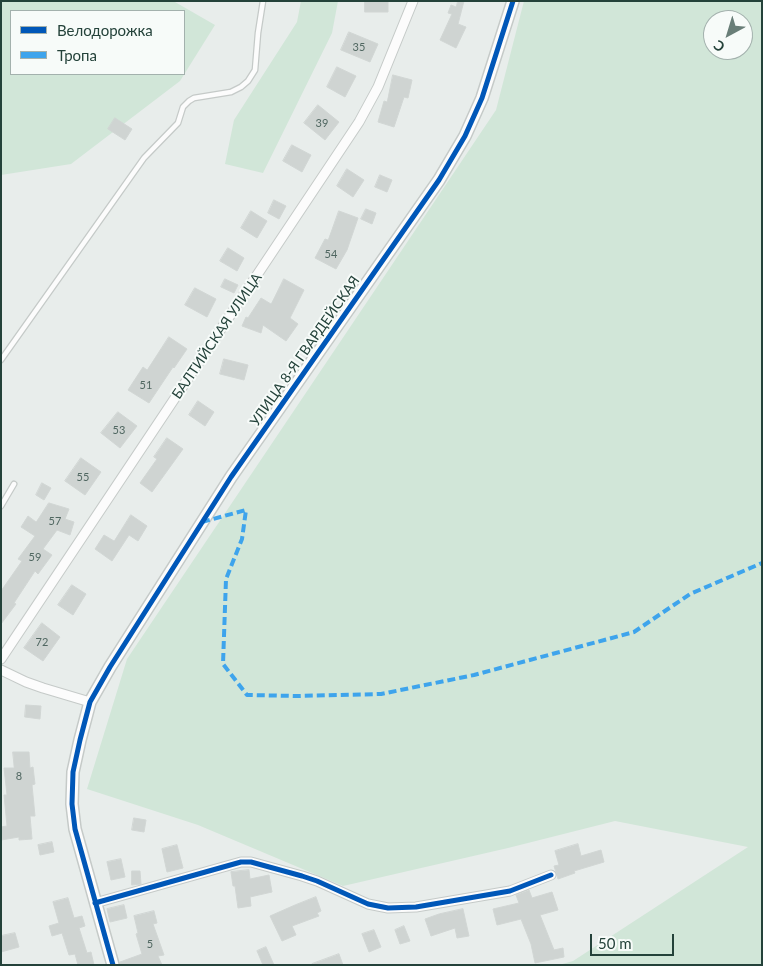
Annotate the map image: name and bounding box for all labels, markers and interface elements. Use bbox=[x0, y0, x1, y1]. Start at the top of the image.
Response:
legend bbox=[10, 10, 185, 75]
north arrow bbox=[703, 10, 753, 60]
text: Велодорожка bbox=[57, 21, 153, 39]
text: С bbox=[710, 37, 728, 56]
house number: 35 bbox=[353, 40, 365, 54]
text: Тропа bbox=[57, 46, 97, 64]
house number: 39 bbox=[316, 116, 328, 130]
house number: 54 bbox=[325, 247, 337, 261]
street label: БАЛТИЙСКАЯ УЛИЦА bbox=[169, 270, 265, 402]
street label: УЛИЦА 8-Я ГВАРДЕЙСКАЯ bbox=[247, 273, 363, 429]
house number: 51 bbox=[140, 378, 152, 392]
house number: 53 bbox=[113, 423, 125, 437]
house number: 55 bbox=[77, 470, 89, 484]
house number: 57 bbox=[49, 514, 61, 528]
house number: 59 bbox=[29, 550, 41, 564]
house number: 72 bbox=[36, 635, 48, 649]
house number: 8 bbox=[16, 769, 22, 783]
scale bar bbox=[593, 924, 677, 956]
text: 50 m bbox=[598, 934, 632, 952]
house number: 5 bbox=[147, 937, 153, 951]

